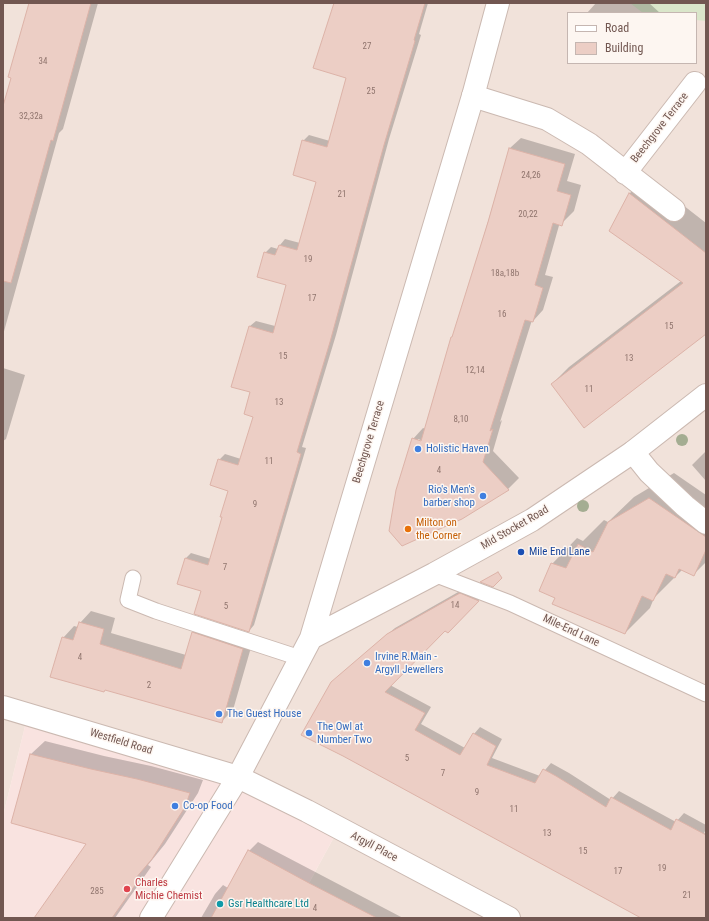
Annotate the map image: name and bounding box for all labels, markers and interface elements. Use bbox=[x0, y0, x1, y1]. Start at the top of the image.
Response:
legend bbox=[567, 12, 697, 64]
text: Road bbox=[605, 21, 629, 35]
text: Building bbox=[605, 41, 643, 55]
house number: 27 bbox=[363, 42, 371, 52]
house number: 34 bbox=[39, 57, 47, 67]
house number: 25 bbox=[367, 87, 375, 97]
street label: Beechgrove Terrace bbox=[628, 90, 692, 166]
house number: 32,32a bbox=[19, 112, 43, 122]
house number: 24,26 bbox=[521, 171, 541, 181]
house number: 21 bbox=[338, 190, 346, 200]
house number: 20,22 bbox=[518, 210, 538, 220]
house number: 19 bbox=[304, 255, 312, 265]
house number: 18a,18b bbox=[491, 269, 519, 279]
house number: 17 bbox=[308, 294, 316, 304]
house number: 16 bbox=[498, 310, 506, 320]
house number: 15 bbox=[665, 322, 673, 332]
house number: 15 bbox=[279, 352, 287, 362]
house number: 13 bbox=[625, 354, 633, 364]
house number: 12,14 bbox=[465, 366, 485, 376]
house number: 11 bbox=[585, 385, 593, 395]
house number: 13 bbox=[275, 398, 283, 408]
street label: Beechgrove Terrace bbox=[350, 399, 388, 485]
house number: 8,10 bbox=[453, 415, 469, 425]
place label: Holistic Haven bbox=[426, 442, 489, 456]
marker: Holistic Haven bbox=[413, 444, 423, 454]
house number: 11 bbox=[265, 457, 273, 467]
house number: 4 bbox=[437, 466, 441, 476]
place label: Rio's Men's barber shop bbox=[423, 483, 475, 509]
marker: Rio's Men's barber shop bbox=[478, 491, 488, 501]
house number: 9 bbox=[253, 500, 257, 510]
street label: Mid Stocket Road bbox=[479, 503, 551, 553]
place label: Milton on the Corner bbox=[416, 516, 461, 542]
marker: Milton on the Corner bbox=[403, 524, 413, 534]
place label: Mile End Lane bbox=[529, 545, 590, 559]
marker: Mile End Lane bbox=[516, 547, 526, 557]
house number: 7 bbox=[223, 563, 227, 573]
house number: 14 bbox=[451, 601, 459, 611]
house number: 5 bbox=[224, 602, 228, 612]
street label: Mile-End Lane bbox=[541, 612, 601, 650]
place label: Irvine R.Main - Argyll Jewellers bbox=[375, 650, 444, 676]
house number: 4 bbox=[78, 653, 82, 663]
marker: Irvine R.Main - Argyll Jewellers bbox=[362, 658, 372, 668]
house number: 2 bbox=[147, 681, 151, 691]
place label: The Guest House bbox=[227, 707, 301, 721]
marker: The Guest House bbox=[214, 709, 224, 719]
place label: The Owl at Number Two bbox=[317, 720, 372, 746]
street label: Westfield Road bbox=[88, 726, 154, 758]
marker: The Owl at Number Two bbox=[304, 728, 314, 738]
house number: 5 bbox=[405, 754, 409, 764]
house number: 7 bbox=[441, 769, 445, 779]
house number: 9 bbox=[475, 788, 479, 798]
place label: Co-op Food bbox=[183, 799, 233, 813]
marker: Co-op Food bbox=[170, 801, 180, 811]
house number: 11 bbox=[510, 805, 518, 815]
street label: Argyll Place bbox=[348, 829, 400, 865]
house number: 13 bbox=[543, 829, 551, 839]
house number: 15 bbox=[579, 847, 587, 857]
house number: 19 bbox=[658, 864, 666, 874]
house number: 17 bbox=[614, 867, 622, 877]
place label: Charles Michie Chemist bbox=[135, 876, 202, 902]
marker: Charles Michie Chemist bbox=[122, 884, 132, 894]
house number: 285 bbox=[90, 887, 104, 897]
house number: 21 bbox=[683, 891, 691, 901]
place label: Gsr Healthcare Ltd bbox=[228, 897, 309, 911]
marker: Gsr Healthcare Ltd bbox=[215, 899, 225, 909]
house number: 4 bbox=[313, 904, 317, 914]

